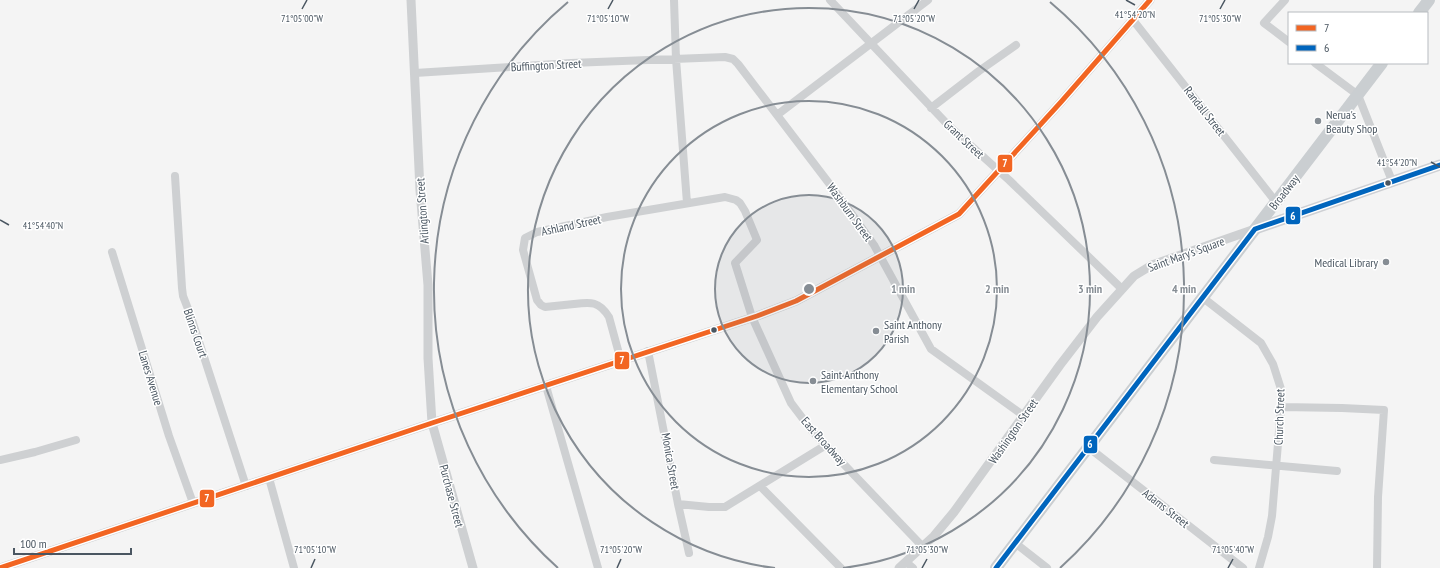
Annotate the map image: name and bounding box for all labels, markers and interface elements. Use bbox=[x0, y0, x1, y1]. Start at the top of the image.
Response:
text: 41°54'20"N bbox=[1115, 8, 1155, 21]
text: 71°05'00"W bbox=[281, 12, 323, 25]
text: 71°05'10"W bbox=[587, 12, 629, 25]
text: 71°05'20"W bbox=[893, 12, 935, 25]
text: 71°05'30"W bbox=[1199, 12, 1241, 25]
legend bbox=[1288, 12, 1428, 64]
text: 7 bbox=[1324, 20, 1329, 35]
text: 6 bbox=[1324, 40, 1329, 55]
street label: Buffington Street bbox=[510, 56, 582, 74]
street label: Randall Street bbox=[1181, 83, 1229, 139]
place label: Nerua's Beauty Shop bbox=[1326, 107, 1377, 136]
street label: Grant Street bbox=[941, 116, 988, 162]
marker: Nerua's Beauty Shop bbox=[1313, 116, 1323, 126]
line badge: 7 bbox=[997, 154, 1013, 173]
text: 7 bbox=[1002, 156, 1008, 170]
text: 41°54'20"N bbox=[1377, 156, 1417, 169]
street label: Broadway bbox=[1266, 171, 1303, 213]
street label: Arlington Street bbox=[412, 177, 432, 244]
unlabelled marker bbox=[1383, 178, 1393, 188]
street label: Washburn Street bbox=[824, 180, 877, 245]
line badge: 6 bbox=[1285, 206, 1301, 225]
text: 6 bbox=[1290, 209, 1296, 223]
street label: Ashland Street bbox=[540, 211, 603, 239]
text: 41°54'40"N bbox=[23, 219, 63, 232]
street label: Saint Mary's Square bbox=[1146, 233, 1226, 275]
place label: Medical Library bbox=[1315, 255, 1378, 270]
marker: Medical Library bbox=[1381, 257, 1391, 267]
text: 1 min bbox=[891, 281, 915, 296]
text: 2 min bbox=[985, 281, 1009, 296]
text: 3 min bbox=[1078, 281, 1102, 296]
text: 4 min bbox=[1172, 281, 1196, 296]
centre of rings bbox=[802, 282, 816, 296]
street label: Blinns Court bbox=[181, 307, 212, 360]
place label: Saint Anthony Parish bbox=[884, 317, 942, 346]
unlabelled marker bbox=[709, 325, 719, 335]
marker: Saint Anthony Parish bbox=[871, 326, 881, 336]
street label: Lanes Avenue bbox=[136, 349, 166, 407]
line badge: 7 bbox=[614, 351, 630, 370]
text: 7 bbox=[619, 353, 625, 367]
place label: Saint Anthony Elementary School bbox=[821, 367, 898, 396]
marker: Saint Anthony Elementary School bbox=[808, 376, 818, 386]
street label: Church Street bbox=[1271, 388, 1288, 445]
street label: Washington Street bbox=[985, 395, 1041, 466]
street label: East Broadway bbox=[798, 414, 850, 469]
street label: Monica Street bbox=[659, 432, 683, 491]
line badge: 6 bbox=[1083, 435, 1098, 454]
text: 6 bbox=[1087, 437, 1093, 451]
street label: Purchase Street bbox=[436, 463, 468, 530]
street label: Adams Street bbox=[1140, 485, 1193, 531]
line badge: 7 bbox=[199, 489, 215, 508]
text: 7 bbox=[204, 491, 210, 505]
scale bar bbox=[14, 530, 131, 556]
text: 100 m bbox=[20, 536, 47, 551]
text: 71°05'10"W bbox=[294, 543, 336, 556]
text: 71°05'20"W bbox=[600, 543, 642, 556]
text: 71°05'30"W bbox=[906, 543, 948, 556]
text: 71°05'40"W bbox=[1212, 543, 1254, 556]

